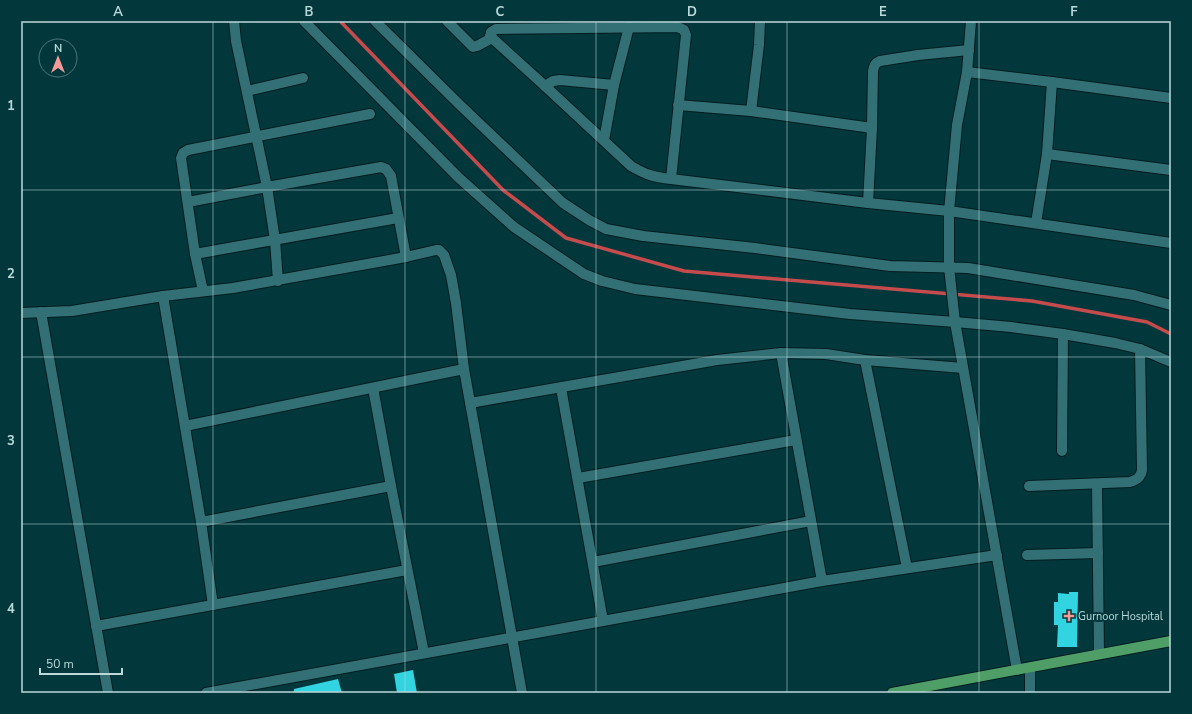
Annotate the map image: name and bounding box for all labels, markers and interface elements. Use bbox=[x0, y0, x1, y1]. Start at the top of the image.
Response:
text: A bbox=[113, 3, 123, 21]
text: B bbox=[305, 3, 314, 21]
text: C bbox=[496, 3, 505, 21]
text: D bbox=[687, 3, 697, 21]
text: E bbox=[879, 3, 887, 21]
text: F bbox=[1070, 3, 1078, 21]
north arrow bbox=[38, 38, 78, 78]
text: N bbox=[54, 41, 62, 56]
text: 1 bbox=[7, 97, 15, 115]
text: 2 bbox=[7, 265, 15, 283]
text: 3 bbox=[7, 432, 15, 450]
text: 4 bbox=[7, 600, 15, 618]
place label: Gurnoor Hospital bbox=[1078, 609, 1164, 624]
marker: Gurnoor Hospital bbox=[1063, 610, 1075, 622]
scale bar bbox=[40, 650, 122, 676]
text: 50 m bbox=[46, 656, 74, 672]

